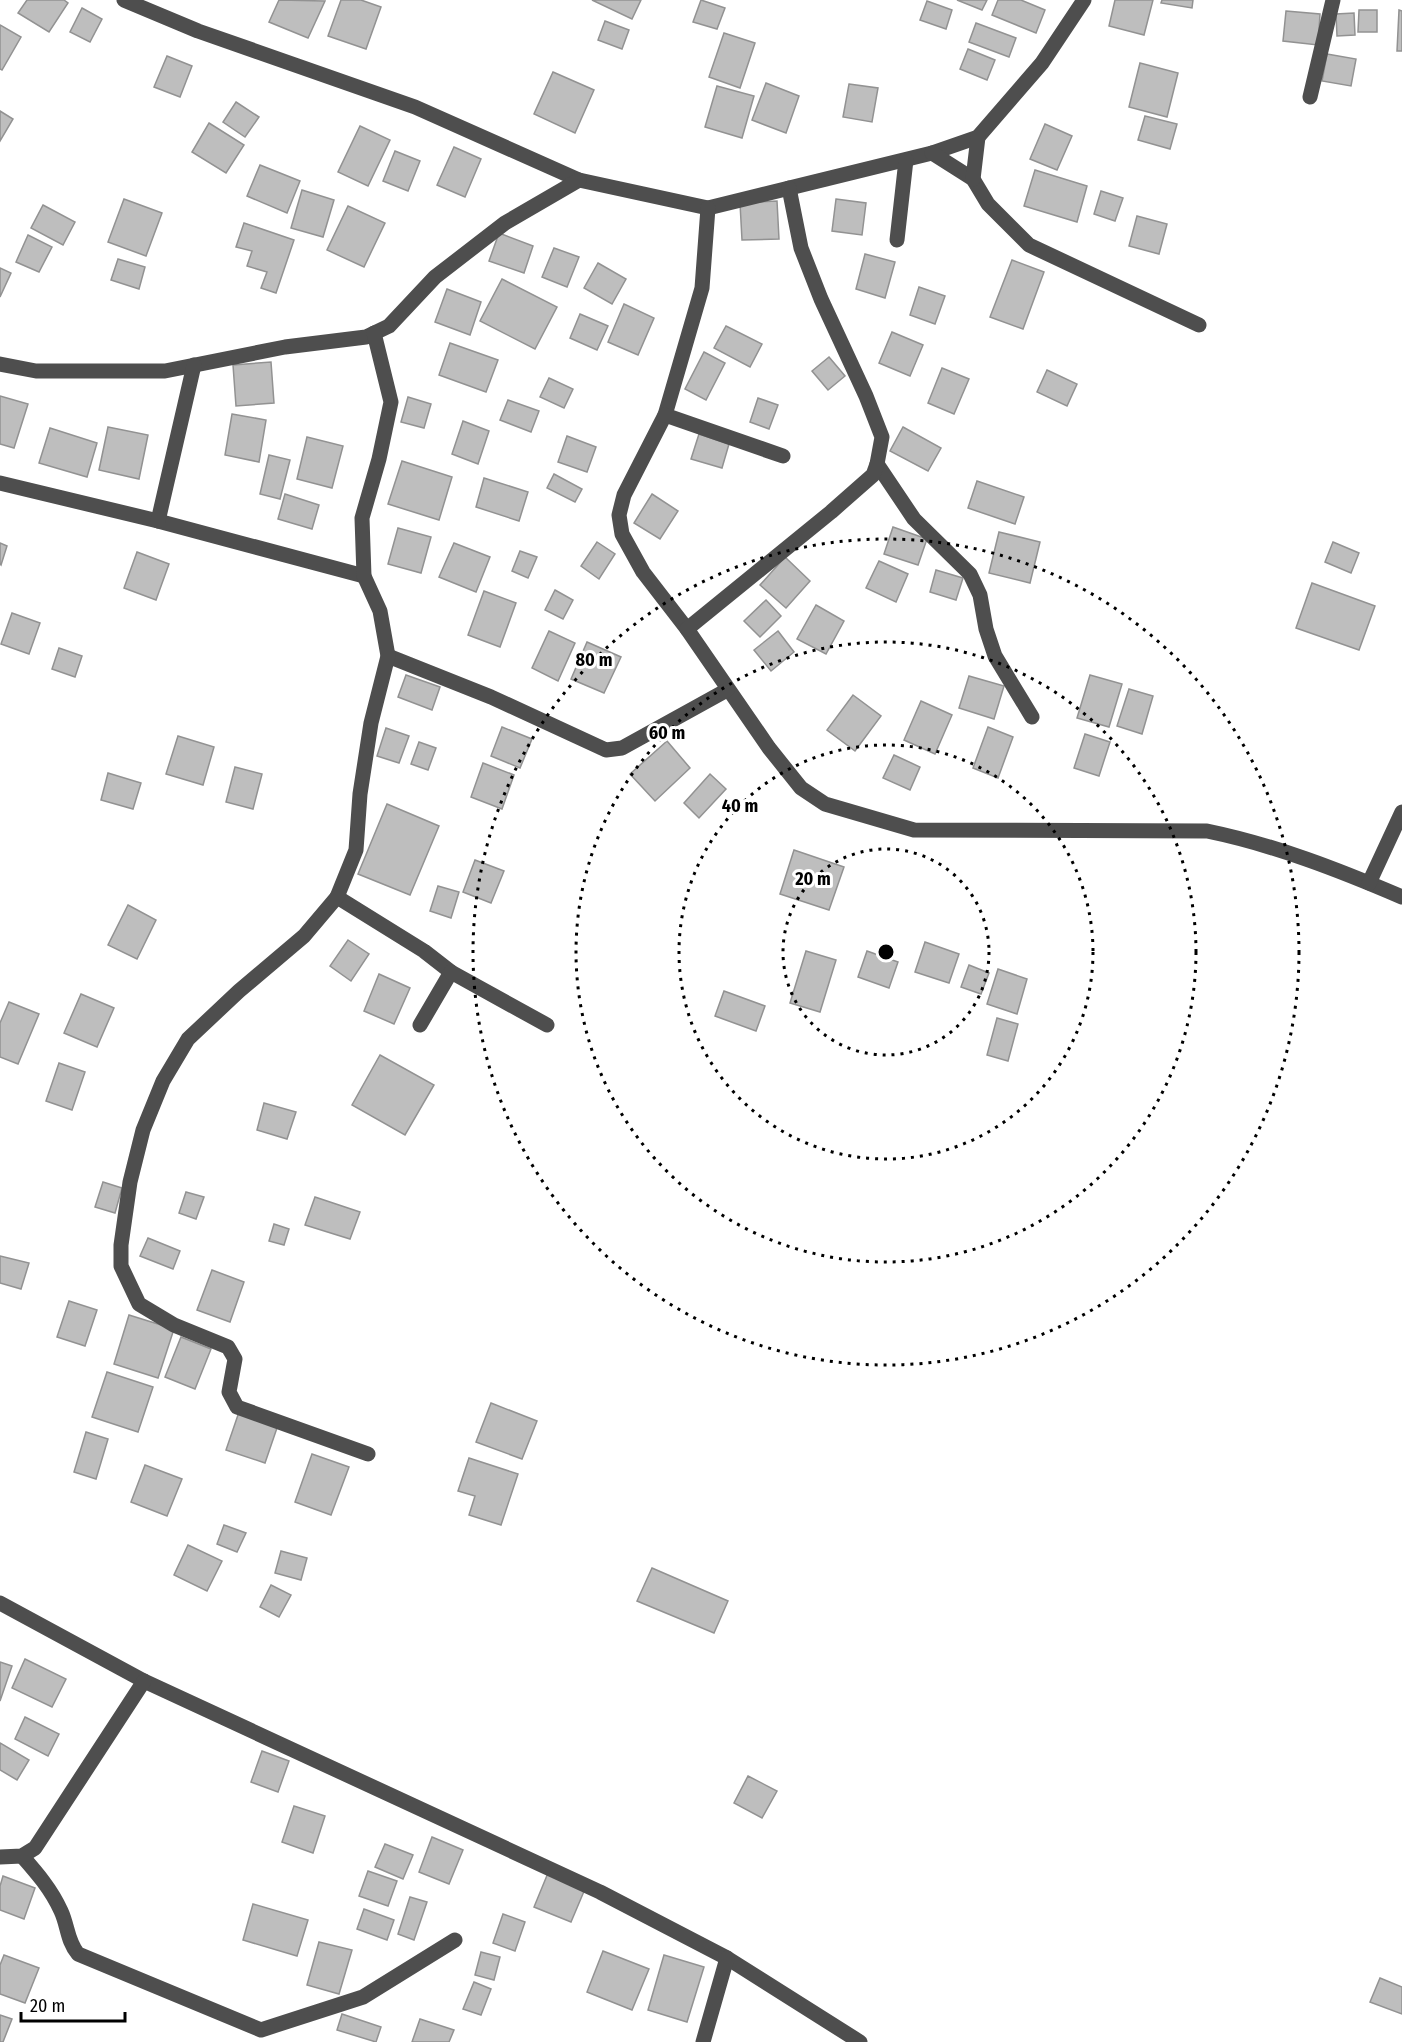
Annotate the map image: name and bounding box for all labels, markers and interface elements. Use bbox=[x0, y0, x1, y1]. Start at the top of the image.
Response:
text: 80 m bbox=[576, 649, 612, 671]
text: 60 m bbox=[649, 722, 685, 744]
text: 40 m bbox=[722, 795, 758, 817]
text: 20 m bbox=[794, 868, 831, 890]
centre of rings bbox=[876, 942, 896, 962]
scale bar bbox=[21, 1985, 124, 2023]
text: 20 m bbox=[30, 1995, 65, 2017]

